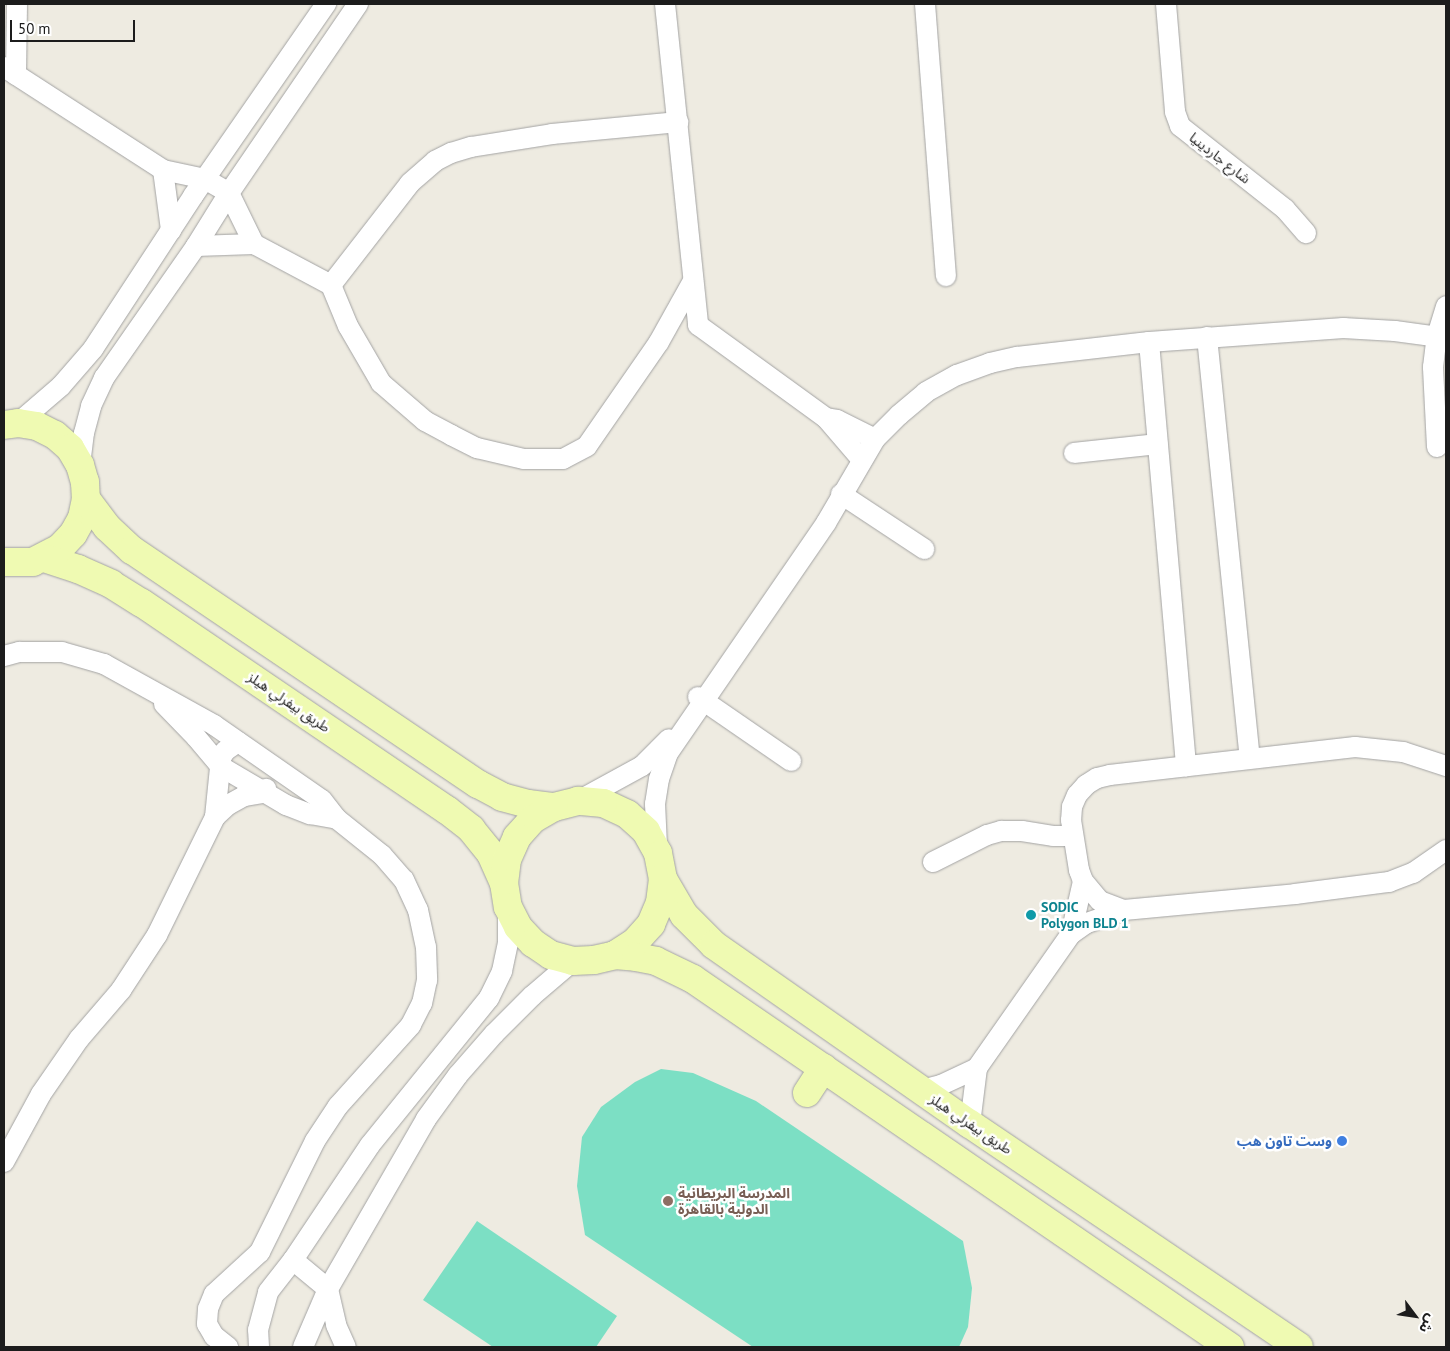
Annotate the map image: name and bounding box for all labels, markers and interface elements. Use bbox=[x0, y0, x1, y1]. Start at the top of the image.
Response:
scale bar bbox=[12, 10, 138, 42]
text: 50 m bbox=[18, 19, 51, 38]
street label: شارع جاردينيا bbox=[1186, 129, 1254, 187]
street label: طريق بيفرلي هيلز bbox=[245, 668, 333, 736]
place label: SODIC Polygon BLD 1 bbox=[1041, 899, 1129, 932]
marker: SODIC Polygon BLD 1 bbox=[1025, 909, 1037, 921]
street label: طريق بيفرلي هيلز bbox=[927, 1090, 1015, 1158]
place label: وست تاون هب bbox=[1237, 1133, 1332, 1149]
marker: وست تاون هب bbox=[1336, 1135, 1348, 1147]
place label: المدرسة البريطانية الدولية بالقاهرة bbox=[678, 1185, 790, 1218]
marker: المدرسة البريطانية الدولية بالقاهرة bbox=[662, 1195, 674, 1207]
north arrow bbox=[1390, 1291, 1440, 1341]
text: ش bbox=[1415, 1311, 1441, 1337]

